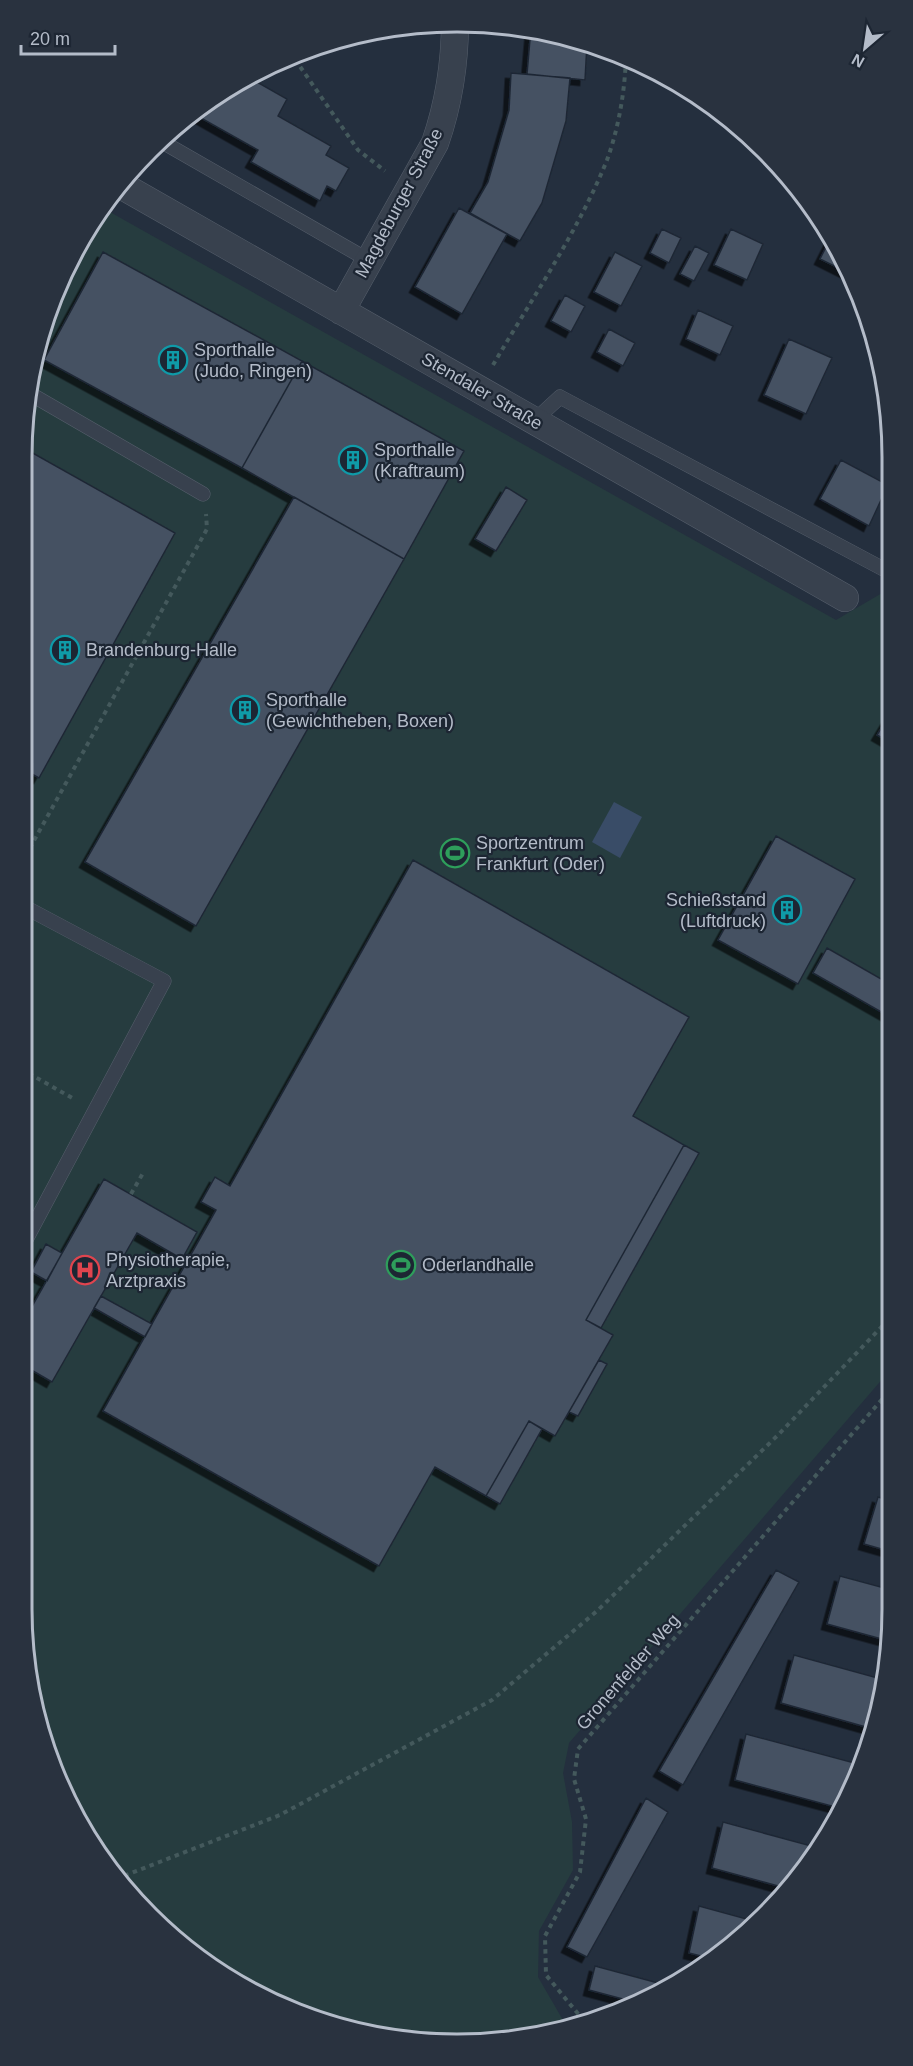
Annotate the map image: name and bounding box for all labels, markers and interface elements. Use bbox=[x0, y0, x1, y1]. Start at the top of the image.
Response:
scale bar bbox=[21, 18, 116, 56]
north arrow bbox=[835, 18, 895, 78]
text: 20 m bbox=[30, 29, 70, 49]
text: N bbox=[849, 50, 867, 71]
street label: Magdeburger Straße bbox=[351, 125, 447, 281]
place label: Sporthalle (Judo, Ringen) bbox=[194, 340, 312, 381]
building icon: Sporthalle (Judo, Ringen) bbox=[157, 344, 189, 376]
street label: Stendaler Straße bbox=[418, 348, 546, 434]
place label: Sporthalle (Kraftraum) bbox=[374, 440, 465, 481]
building icon: Sporthalle (Kraftraum) bbox=[337, 444, 369, 476]
building icon: Brandenburg-Halle bbox=[49, 634, 81, 666]
place label: Brandenburg-Halle bbox=[86, 640, 237, 660]
place label: Sporthalle (Gewichtheben, Boxen) bbox=[266, 690, 454, 731]
building icon: Sporthalle (Gewichtheben, Boxen) bbox=[229, 694, 261, 726]
place label: Sportzentrum Frankfurt (Oder) bbox=[476, 833, 605, 874]
sports icon: Sportzentrum Frankfurt (Oder) bbox=[439, 837, 471, 869]
place label: Schießstand (Luftdruck) bbox=[666, 890, 766, 931]
building icon: Schießstand (Luftdruck) bbox=[771, 894, 803, 926]
sports icon: Oderlandhalle bbox=[385, 1249, 417, 1281]
place label: Physiotherapie, Arztpraxis bbox=[106, 1250, 230, 1291]
hospital icon: Physiotherapie, Arztpraxis bbox=[69, 1254, 101, 1286]
place label: Oderlandhalle bbox=[422, 1255, 534, 1275]
street label: Gronenfelder Weg bbox=[572, 1610, 684, 1734]

